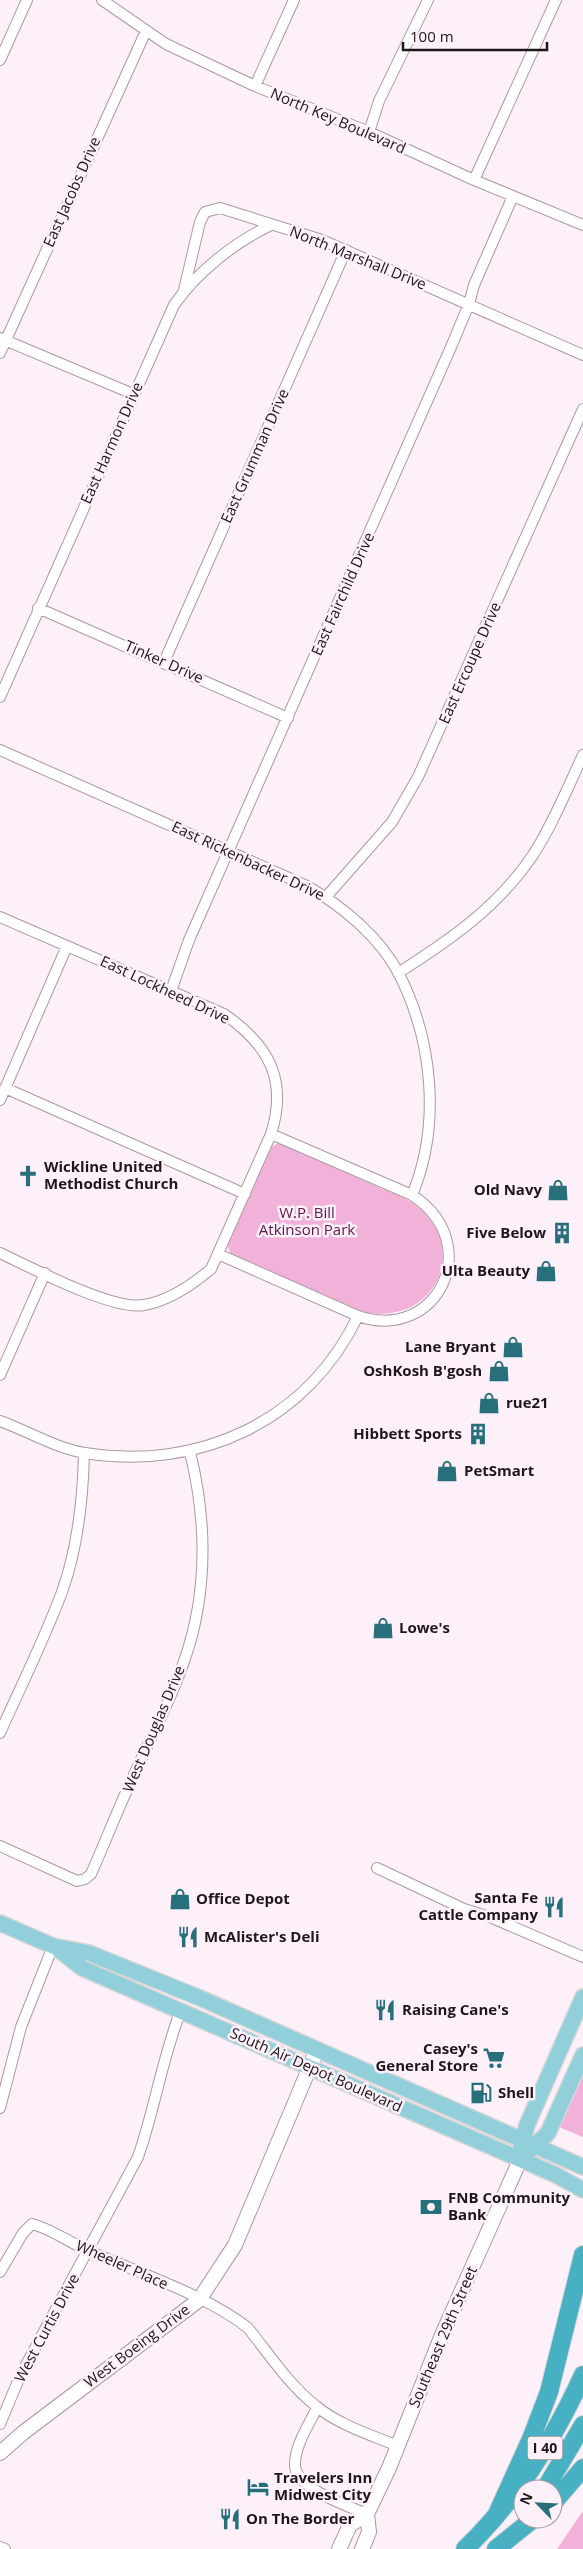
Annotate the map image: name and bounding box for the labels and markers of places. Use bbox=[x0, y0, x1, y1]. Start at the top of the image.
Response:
place label: Wickline United Methodist Church bbox=[44, 1156, 178, 1193]
church icon: Wickline United Methodist Church bbox=[15, 1163, 41, 1189]
shop icon: Old Navy bbox=[545, 1177, 571, 1203]
place label: Old Navy bbox=[474, 1179, 542, 1199]
building icon: Five Below bbox=[549, 1220, 575, 1246]
place label: Five Below bbox=[466, 1222, 546, 1242]
shop icon: Ulta Beauty bbox=[533, 1258, 559, 1284]
place label: Ulta Beauty bbox=[442, 1260, 530, 1280]
shop icon: Lane Bryant bbox=[500, 1334, 526, 1360]
place label: Lane Bryant bbox=[405, 1336, 496, 1356]
shop icon: OshKosh B'gosh bbox=[486, 1358, 512, 1384]
place label: OshKosh B'gosh bbox=[363, 1360, 482, 1380]
shop icon: rue21 bbox=[476, 1390, 502, 1416]
place label: rue21 bbox=[506, 1392, 549, 1412]
building icon: Hibbett Sports bbox=[465, 1421, 491, 1447]
place label: Hibbett Sports bbox=[353, 1423, 462, 1443]
shop icon: PetSmart bbox=[434, 1458, 460, 1484]
place label: PetSmart bbox=[464, 1460, 535, 1480]
shop icon: Lowe's bbox=[370, 1615, 396, 1641]
place label: Lowe's bbox=[399, 1617, 450, 1637]
shop icon: Office Depot bbox=[167, 1886, 193, 1912]
place label: Santa Fe Cattle Company bbox=[419, 1887, 538, 1924]
place label: Office Depot bbox=[196, 1888, 290, 1908]
restaurant icon: Santa Fe Cattle Company bbox=[541, 1894, 567, 1920]
restaurant icon: McAlister's Deli bbox=[175, 1924, 201, 1950]
place label: McAlister's Deli bbox=[204, 1926, 319, 1946]
restaurant icon: Raising Cane's bbox=[372, 1997, 398, 2023]
place label: Raising Cane's bbox=[402, 1999, 509, 2019]
place label: Casey's General Store bbox=[375, 2038, 478, 2075]
supermarket icon: Casey's General Store bbox=[481, 2045, 507, 2071]
fuel station icon: Shell bbox=[468, 2080, 494, 2106]
place label: Shell bbox=[498, 2082, 534, 2102]
place label: FNB Community Bank bbox=[448, 2187, 571, 2224]
bank icon: FNB Community Bank bbox=[418, 2194, 444, 2220]
place label: Travelers Inn Midwest City bbox=[274, 2467, 372, 2504]
hotel icon: Travelers Inn Midwest City bbox=[245, 2474, 271, 2500]
restaurant icon: On The Border bbox=[217, 2506, 243, 2532]
place label: On The Border bbox=[246, 2508, 355, 2528]

